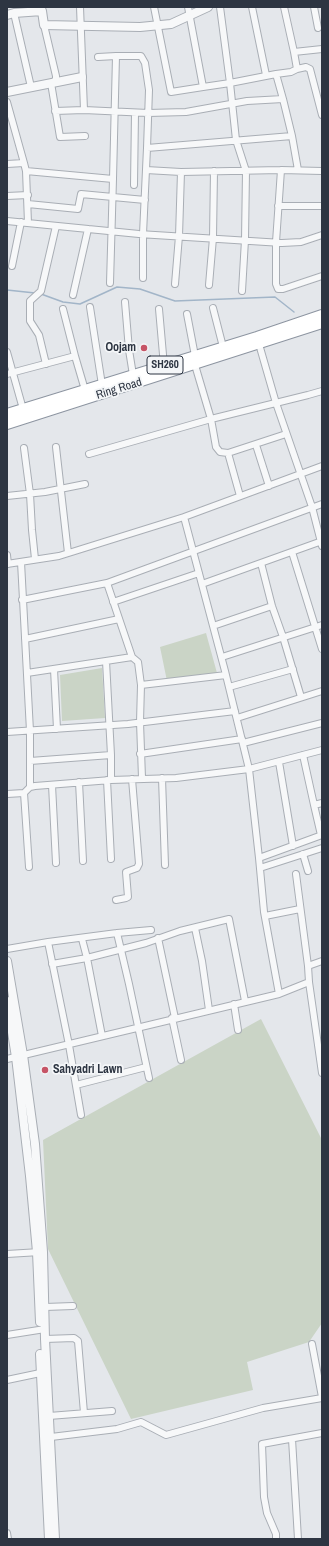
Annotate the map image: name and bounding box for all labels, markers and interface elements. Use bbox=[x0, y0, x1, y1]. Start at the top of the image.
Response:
place label: Oojam bbox=[105, 341, 136, 355]
marker: Oojam bbox=[139, 343, 149, 353]
road number: SH260 bbox=[147, 356, 183, 374]
street label: Ring Road bbox=[94, 375, 144, 403]
place label: Sahyadri Lawn bbox=[53, 1063, 122, 1077]
marker: Sahyadri Lawn bbox=[40, 1065, 50, 1075]

